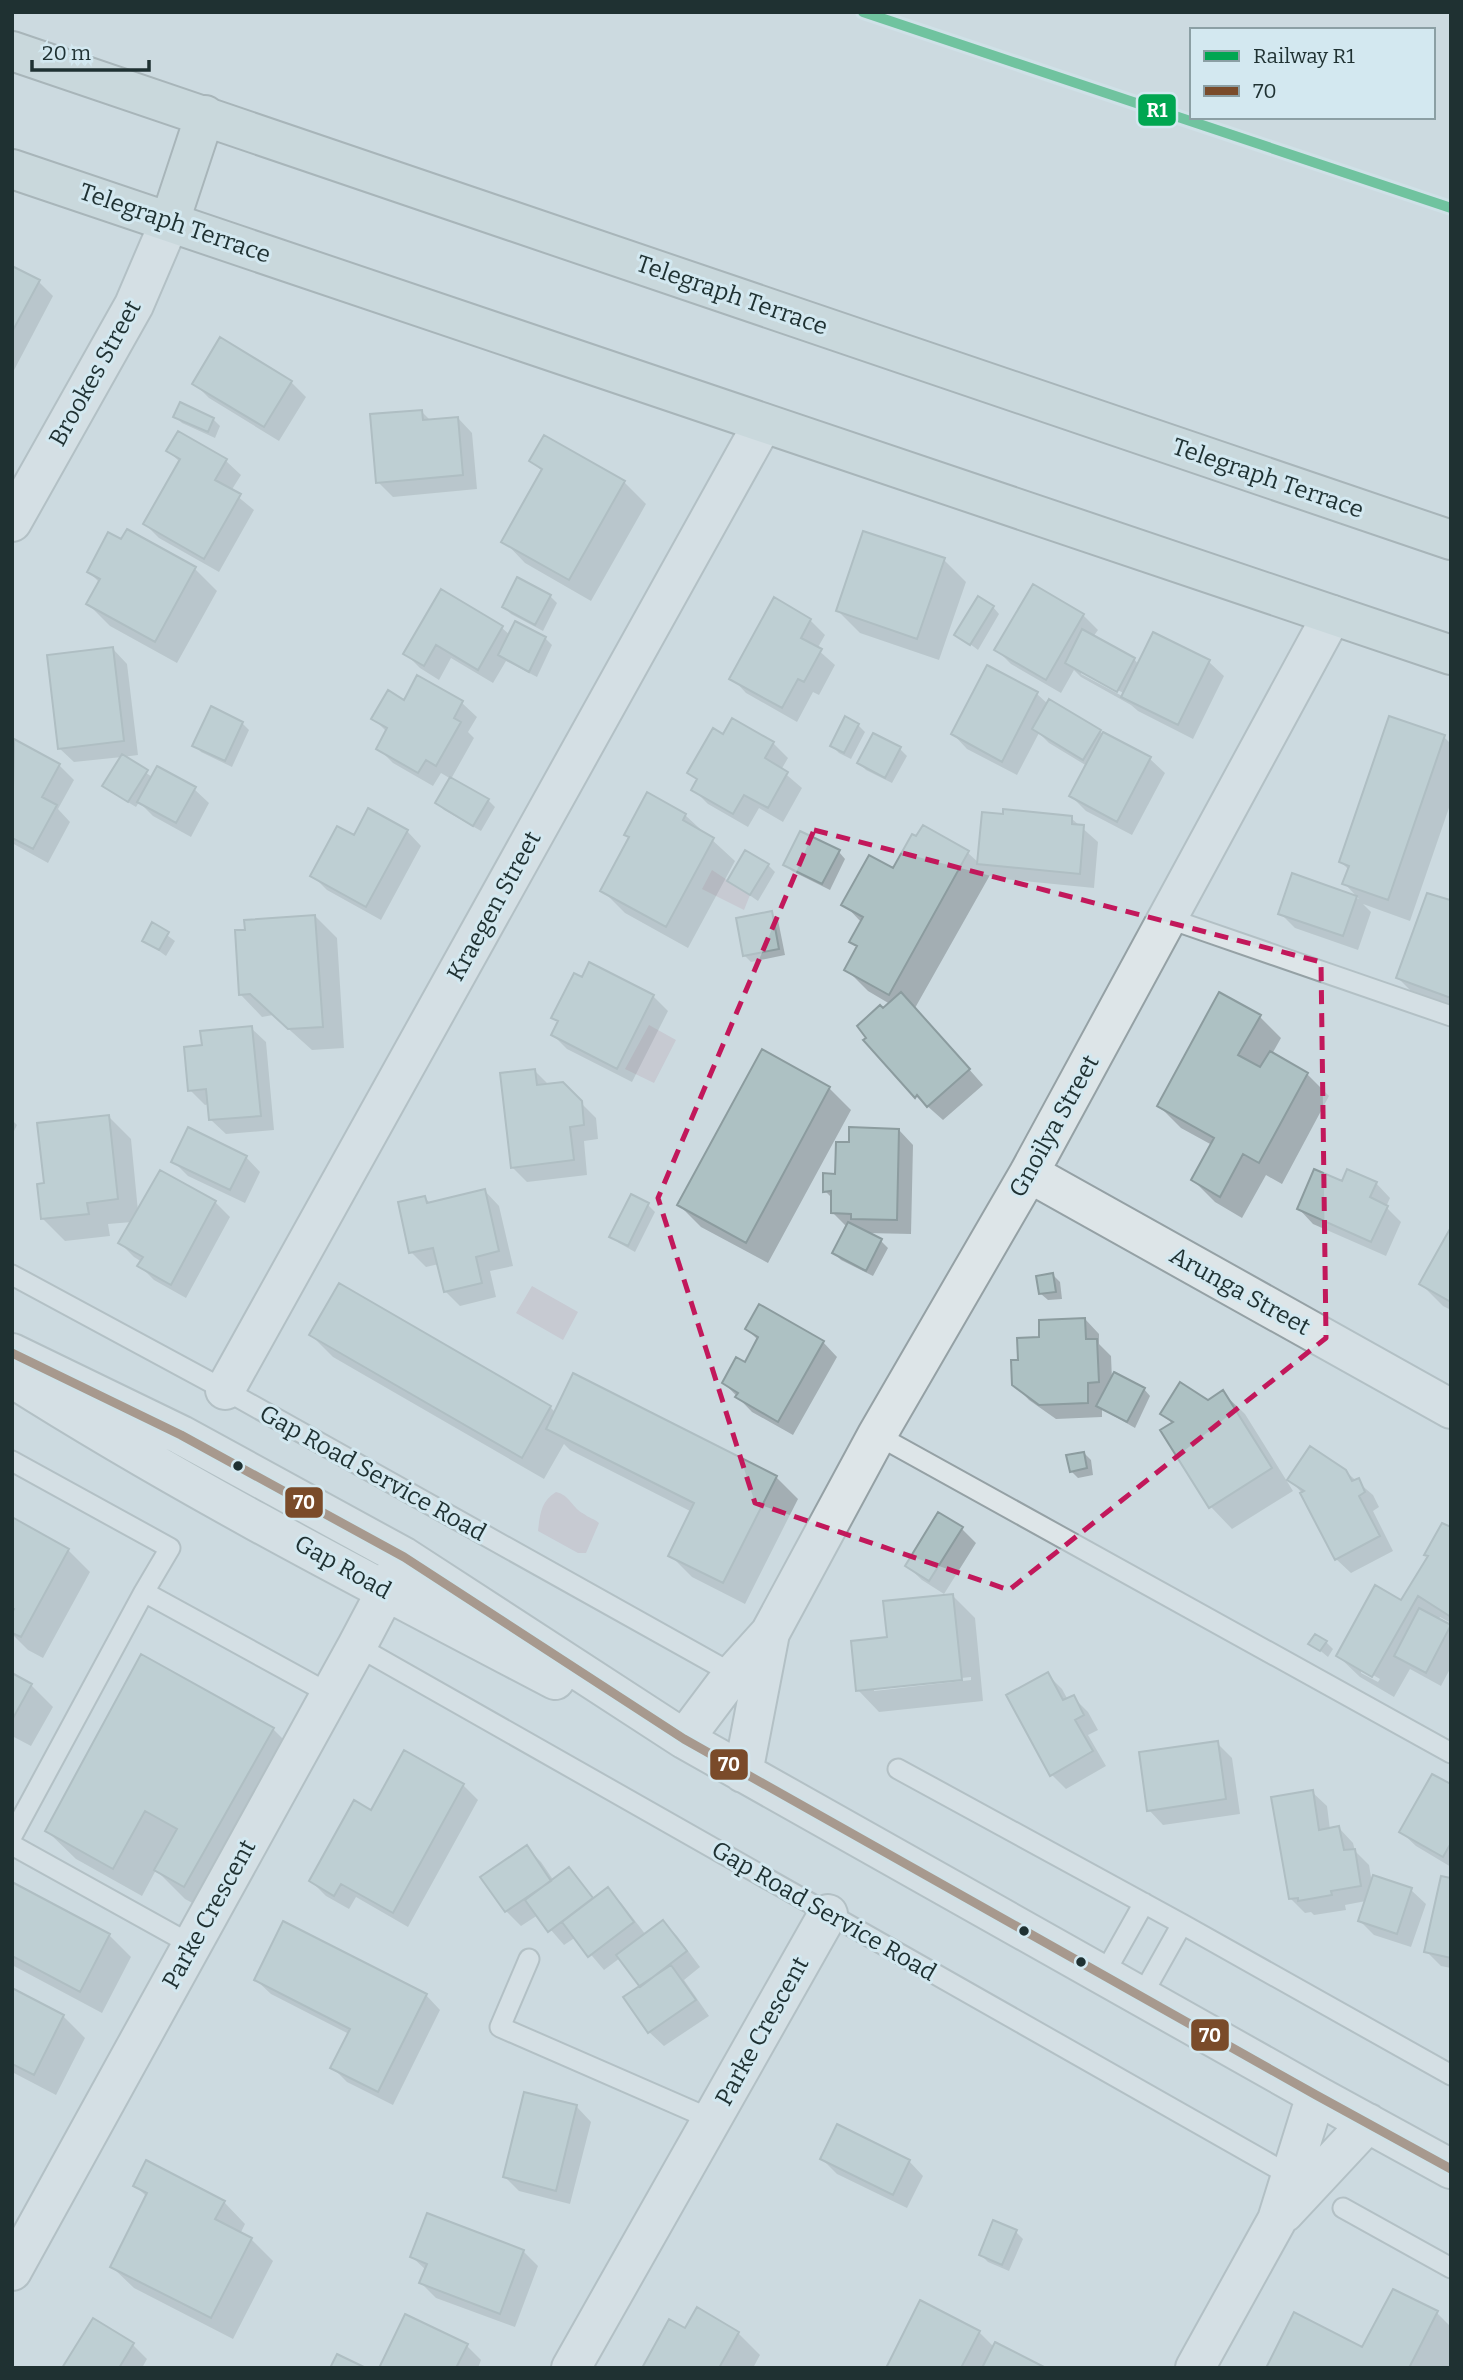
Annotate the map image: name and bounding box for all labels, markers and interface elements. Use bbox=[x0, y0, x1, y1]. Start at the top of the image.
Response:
scale bar bbox=[32, 28, 149, 72]
legend bbox=[1190, 28, 1435, 119]
text: 20 m bbox=[42, 40, 91, 66]
text: Railway R1 bbox=[1253, 43, 1355, 69]
text: 70 bbox=[1253, 78, 1277, 104]
line badge: R1 bbox=[1137, 93, 1177, 127]
text: R1 bbox=[1147, 99, 1168, 122]
street label: Telegraph Terrace bbox=[76, 177, 274, 269]
street label: Telegraph Terrace bbox=[633, 249, 831, 341]
street label: Brookes Street bbox=[43, 295, 147, 451]
street label: Telegraph Terrace bbox=[1169, 432, 1367, 524]
street label: Kraegen Street bbox=[441, 826, 547, 986]
street label: Gnoilya Street bbox=[1003, 1050, 1105, 1202]
street label: Arunga Street bbox=[1165, 1241, 1315, 1341]
street label: Gap Road Service Road bbox=[255, 1399, 491, 1547]
unlabelled marker bbox=[231, 1459, 245, 1473]
line badge: 70 bbox=[284, 1486, 324, 1519]
text: 70 bbox=[293, 1491, 315, 1514]
street label: Gap Road bbox=[290, 1529, 396, 1605]
line badge: 70 bbox=[709, 1748, 749, 1781]
text: 70 bbox=[718, 1753, 740, 1776]
street label: Parke Crescent bbox=[157, 1834, 262, 1993]
street label: Gap Road Service Road bbox=[707, 1835, 941, 1987]
unlabelled marker bbox=[1017, 1924, 1031, 1938]
street label: Parke Crescent bbox=[710, 1951, 815, 2110]
unlabelled marker bbox=[1074, 1955, 1088, 1969]
line badge: 70 bbox=[1190, 2018, 1230, 2052]
text: 70 bbox=[1199, 2024, 1221, 2047]

